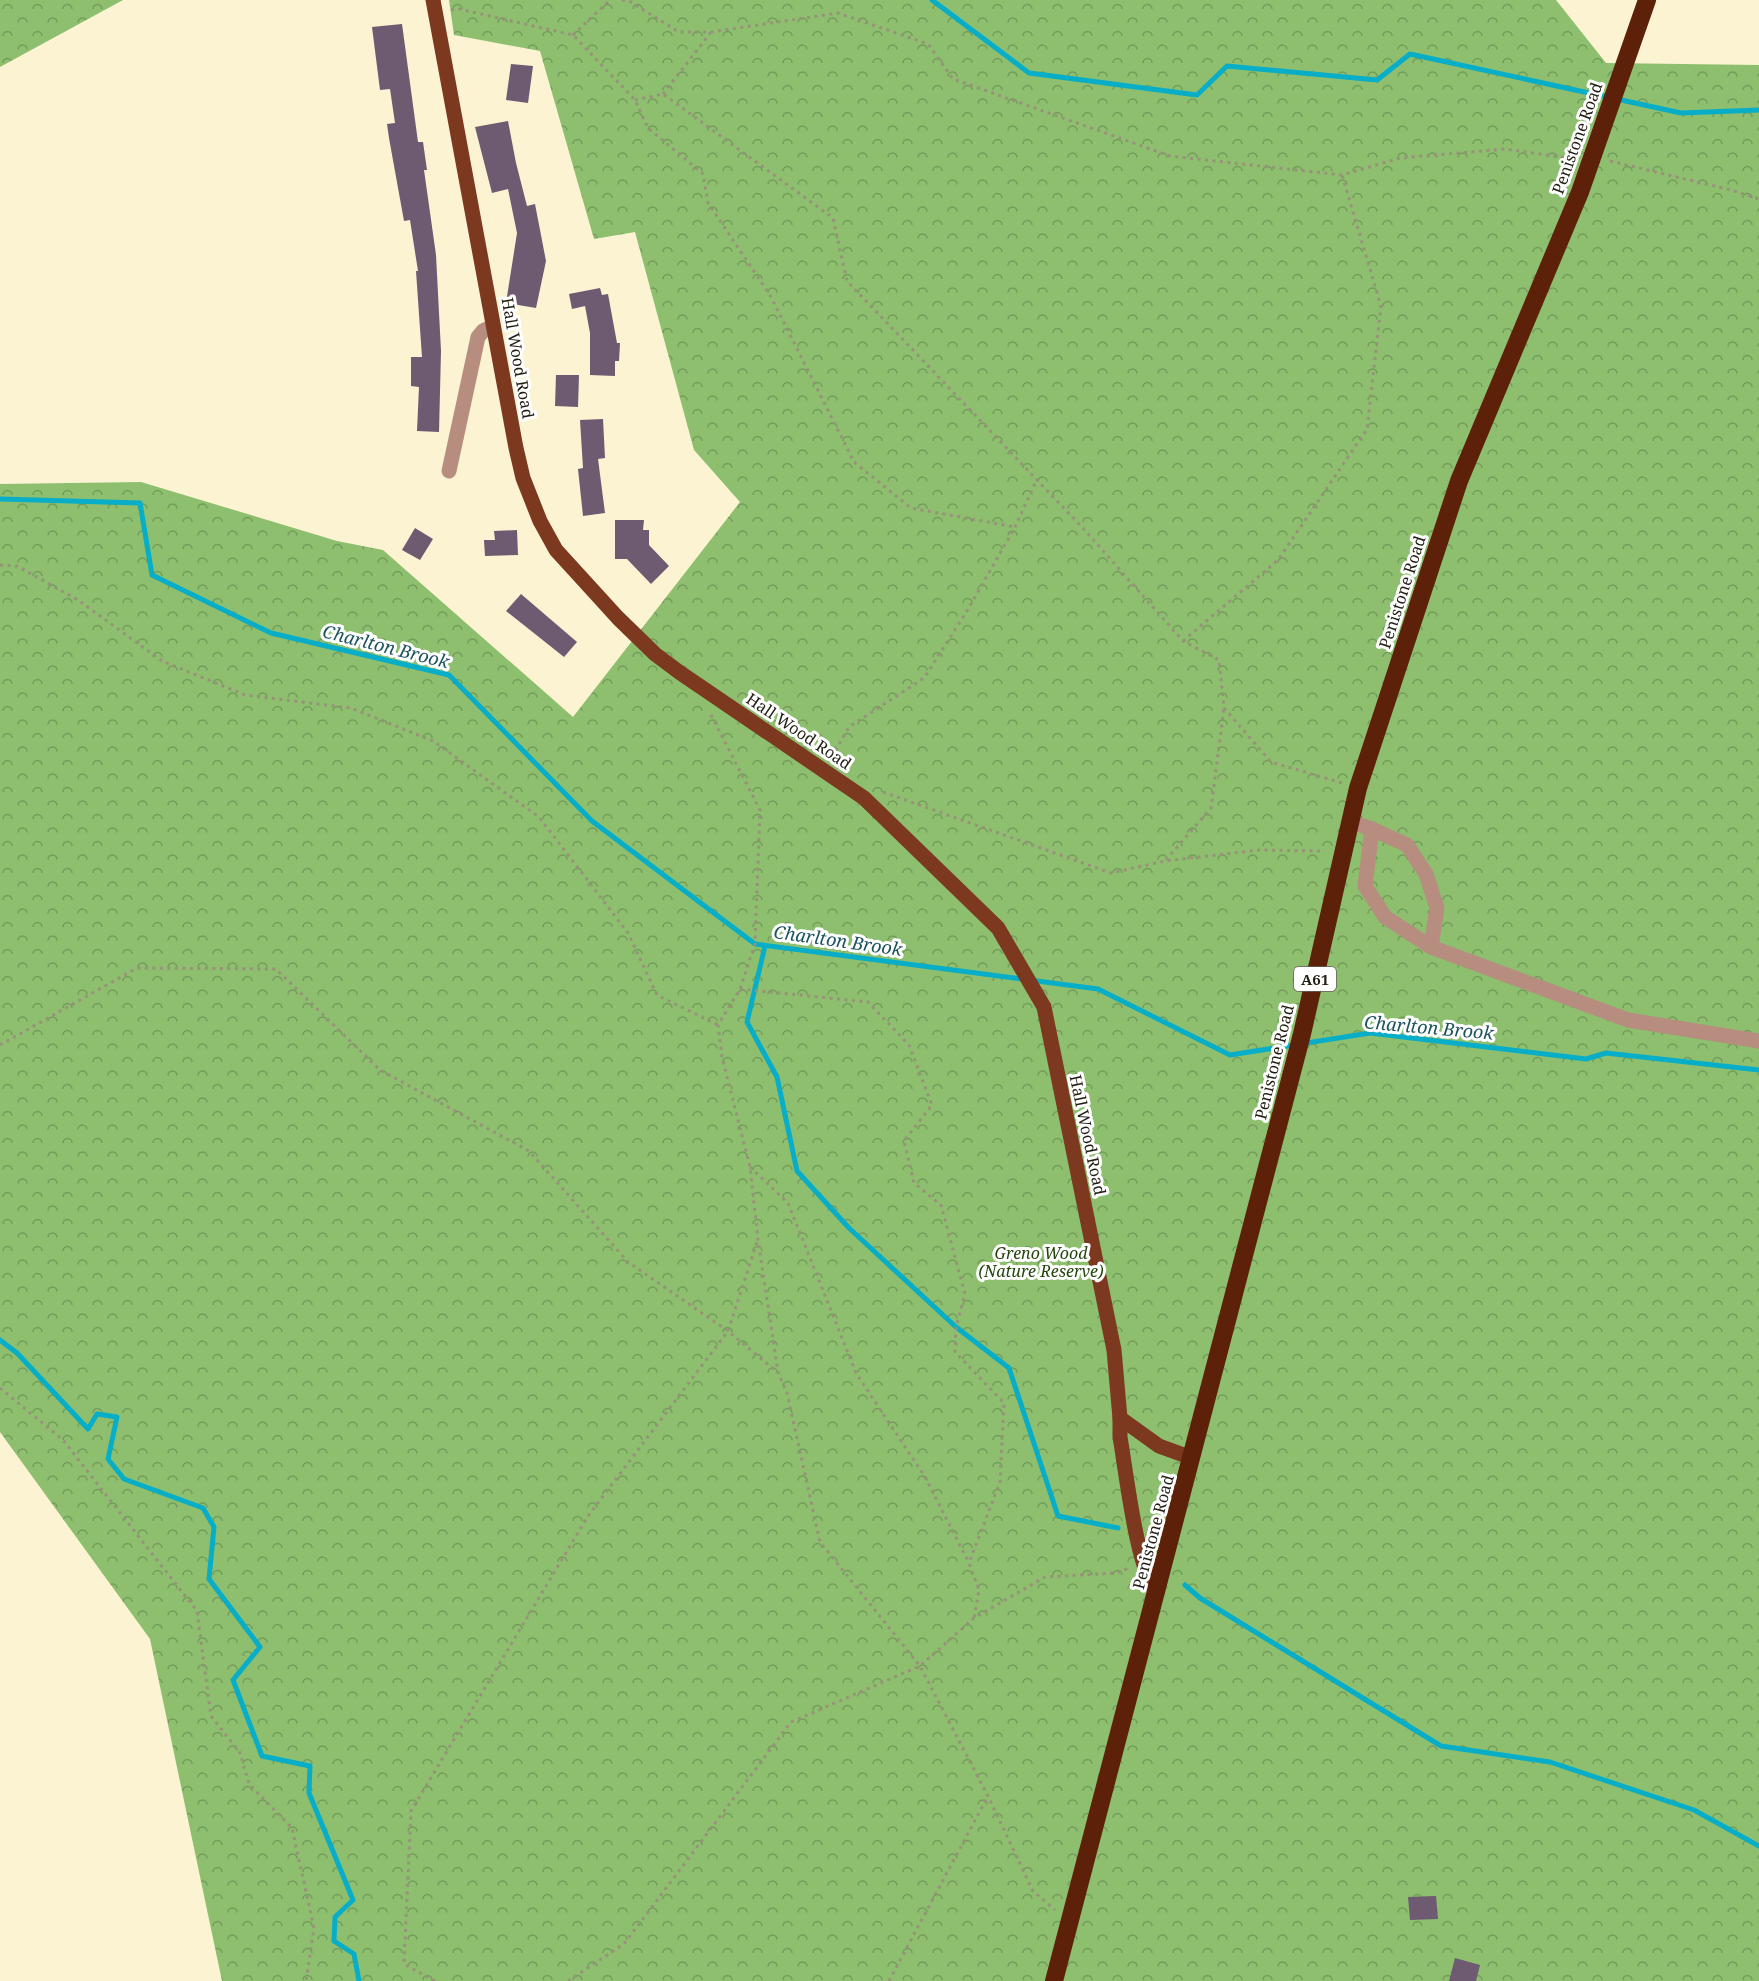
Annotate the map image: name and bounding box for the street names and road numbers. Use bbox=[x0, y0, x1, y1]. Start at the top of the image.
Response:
street label: Penistone Road bbox=[1547, 79, 1607, 197]
street label: Hall Wood Road bbox=[497, 296, 540, 420]
street label: Penistone Road bbox=[1373, 533, 1431, 651]
street label: Hall Wood Road bbox=[742, 688, 856, 774]
road number: A61 bbox=[1294, 967, 1336, 991]
street label: Penistone Road bbox=[1249, 1002, 1299, 1122]
street label: Hall Wood Road bbox=[1064, 1073, 1112, 1197]
street label: Penistone Road bbox=[1127, 1472, 1179, 1592]

